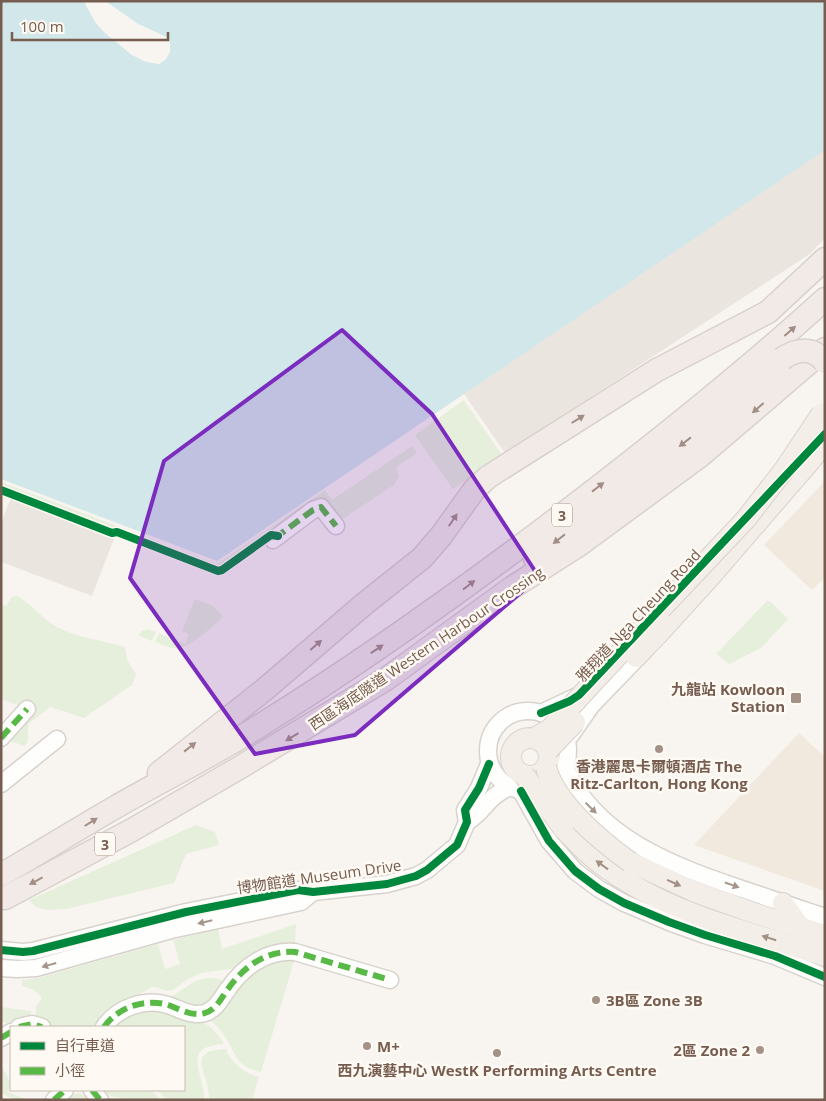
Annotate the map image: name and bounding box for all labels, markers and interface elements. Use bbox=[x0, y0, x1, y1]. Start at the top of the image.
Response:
scale bar bbox=[12, 10, 169, 42]
text: 100 m bbox=[20, 16, 64, 36]
one-way arrow bbox=[783, 325, 795, 337]
one-way arrow bbox=[752, 402, 765, 413]
one-way arrow bbox=[571, 415, 584, 424]
one-way arrow bbox=[678, 437, 692, 447]
one-way arrow bbox=[591, 481, 604, 492]
road number: 3 bbox=[552, 504, 572, 526]
one-way arrow bbox=[448, 513, 458, 527]
one-way arrow bbox=[553, 534, 566, 544]
street label: 雅翔道 Nga Cheung Road bbox=[571, 545, 705, 685]
street label: 西區海底隧道 Western Harbour Crossing bbox=[305, 562, 547, 734]
one-way arrow bbox=[462, 580, 476, 590]
one-way arrow bbox=[310, 640, 323, 651]
one-way arrow bbox=[370, 644, 384, 654]
place label: 九龍站 Kowloon Station bbox=[671, 679, 785, 716]
marker: 九龍站 Kowloon Station bbox=[789, 691, 803, 705]
one-way arrow bbox=[285, 733, 298, 742]
one-way arrow bbox=[183, 742, 196, 753]
marker: 香港麗思卡爾頓酒店 The Ritz-Carlton, Hong Kong bbox=[653, 743, 665, 755]
place label: 香港麗思卡爾頓酒店 The Ritz-Carlton, Hong Kong bbox=[570, 756, 748, 793]
one-way arrow bbox=[585, 802, 597, 814]
one-way arrow bbox=[85, 817, 98, 827]
road number: 3 bbox=[95, 832, 115, 856]
street label: 博物館道 Museum Drive bbox=[235, 855, 403, 897]
one-way arrow bbox=[595, 860, 609, 870]
one-way arrow bbox=[29, 877, 44, 885]
one-way arrow bbox=[667, 879, 681, 887]
one-way arrow bbox=[725, 882, 740, 890]
one-way arrow bbox=[198, 918, 213, 926]
one-way arrow bbox=[761, 934, 776, 942]
one-way arrow bbox=[41, 961, 56, 969]
place label: 3B區 Zone 3B bbox=[606, 990, 703, 1010]
marker: 3B區 Zone 3B bbox=[590, 994, 602, 1006]
legend bbox=[10, 1026, 185, 1091]
text: 自行車道 bbox=[55, 1035, 115, 1055]
place label: M+ bbox=[377, 1036, 400, 1056]
marker: M+ bbox=[361, 1040, 373, 1052]
place label: 2區 Zone 2 bbox=[673, 1040, 750, 1060]
marker: 2區 Zone 2 bbox=[754, 1044, 766, 1056]
marker: 西九演藝中心 WestK Performing Arts Centre bbox=[491, 1047, 503, 1059]
text: 小徑 bbox=[55, 1060, 85, 1080]
place label: 西九演藝中心 WestK Performing Arts Centre bbox=[337, 1060, 657, 1080]

